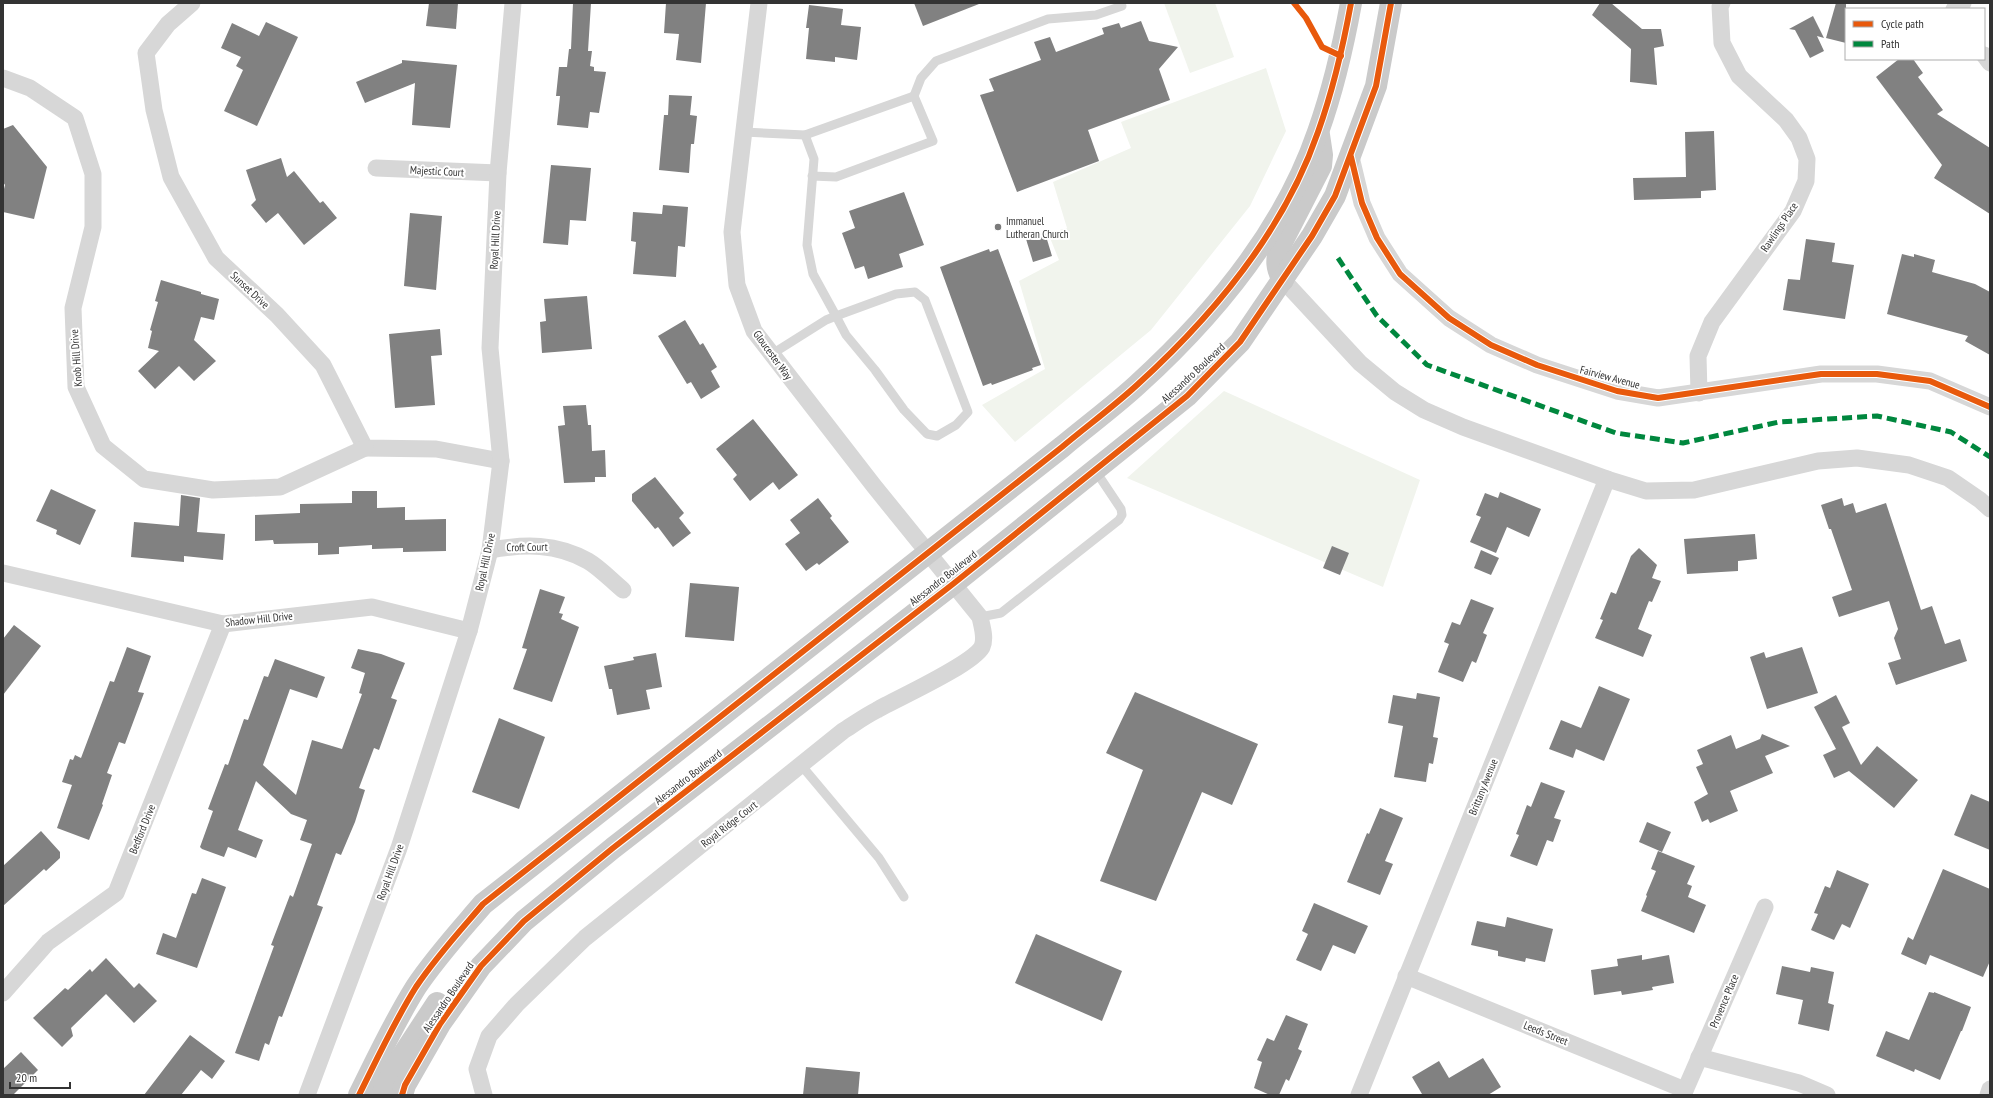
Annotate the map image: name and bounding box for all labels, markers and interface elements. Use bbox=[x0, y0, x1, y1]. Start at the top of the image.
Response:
legend bbox=[1845, 8, 1985, 60]
text: Cycle path bbox=[1881, 16, 1924, 31]
text: Path bbox=[1881, 36, 1899, 51]
street label: Majestic Court bbox=[410, 163, 464, 179]
street label: Rawlings Place bbox=[1757, 199, 1801, 255]
street label: Royal Hill Drive bbox=[486, 210, 504, 270]
place label: Immanuel Lutheran Church bbox=[1006, 214, 1069, 241]
marker: Immanuel Lutheran Church bbox=[993, 222, 1003, 232]
street label: Sunset Drive bbox=[228, 269, 273, 312]
street label: Knob Hill Drive bbox=[67, 328, 85, 387]
street label: Gloucester Way bbox=[750, 328, 796, 383]
street label: Alessandro Boulevard bbox=[1158, 340, 1228, 406]
street label: Fairview Avenue bbox=[1578, 362, 1642, 392]
street label: Royal Hill Drive bbox=[472, 531, 498, 592]
street label: Croft Court bbox=[506, 540, 548, 554]
street label: Alessandro Boulevard bbox=[906, 547, 980, 609]
street label: Shadow Hill Drive bbox=[225, 608, 294, 630]
street label: Alessandro Boulevard bbox=[651, 746, 725, 808]
street label: Brittany Avenue bbox=[1465, 756, 1501, 817]
street label: Royal Ridge Court bbox=[698, 798, 760, 850]
street label: Bedford Drive bbox=[126, 802, 158, 856]
street label: Royal Hill Drive bbox=[373, 842, 407, 902]
street label: Alessandro Boulevard bbox=[419, 959, 477, 1035]
street label: Provence Place bbox=[1706, 972, 1742, 1030]
street label: Leeds Street bbox=[1522, 1018, 1570, 1048]
scale bar bbox=[10, 1064, 70, 1090]
text: 20 m bbox=[16, 1070, 37, 1085]

